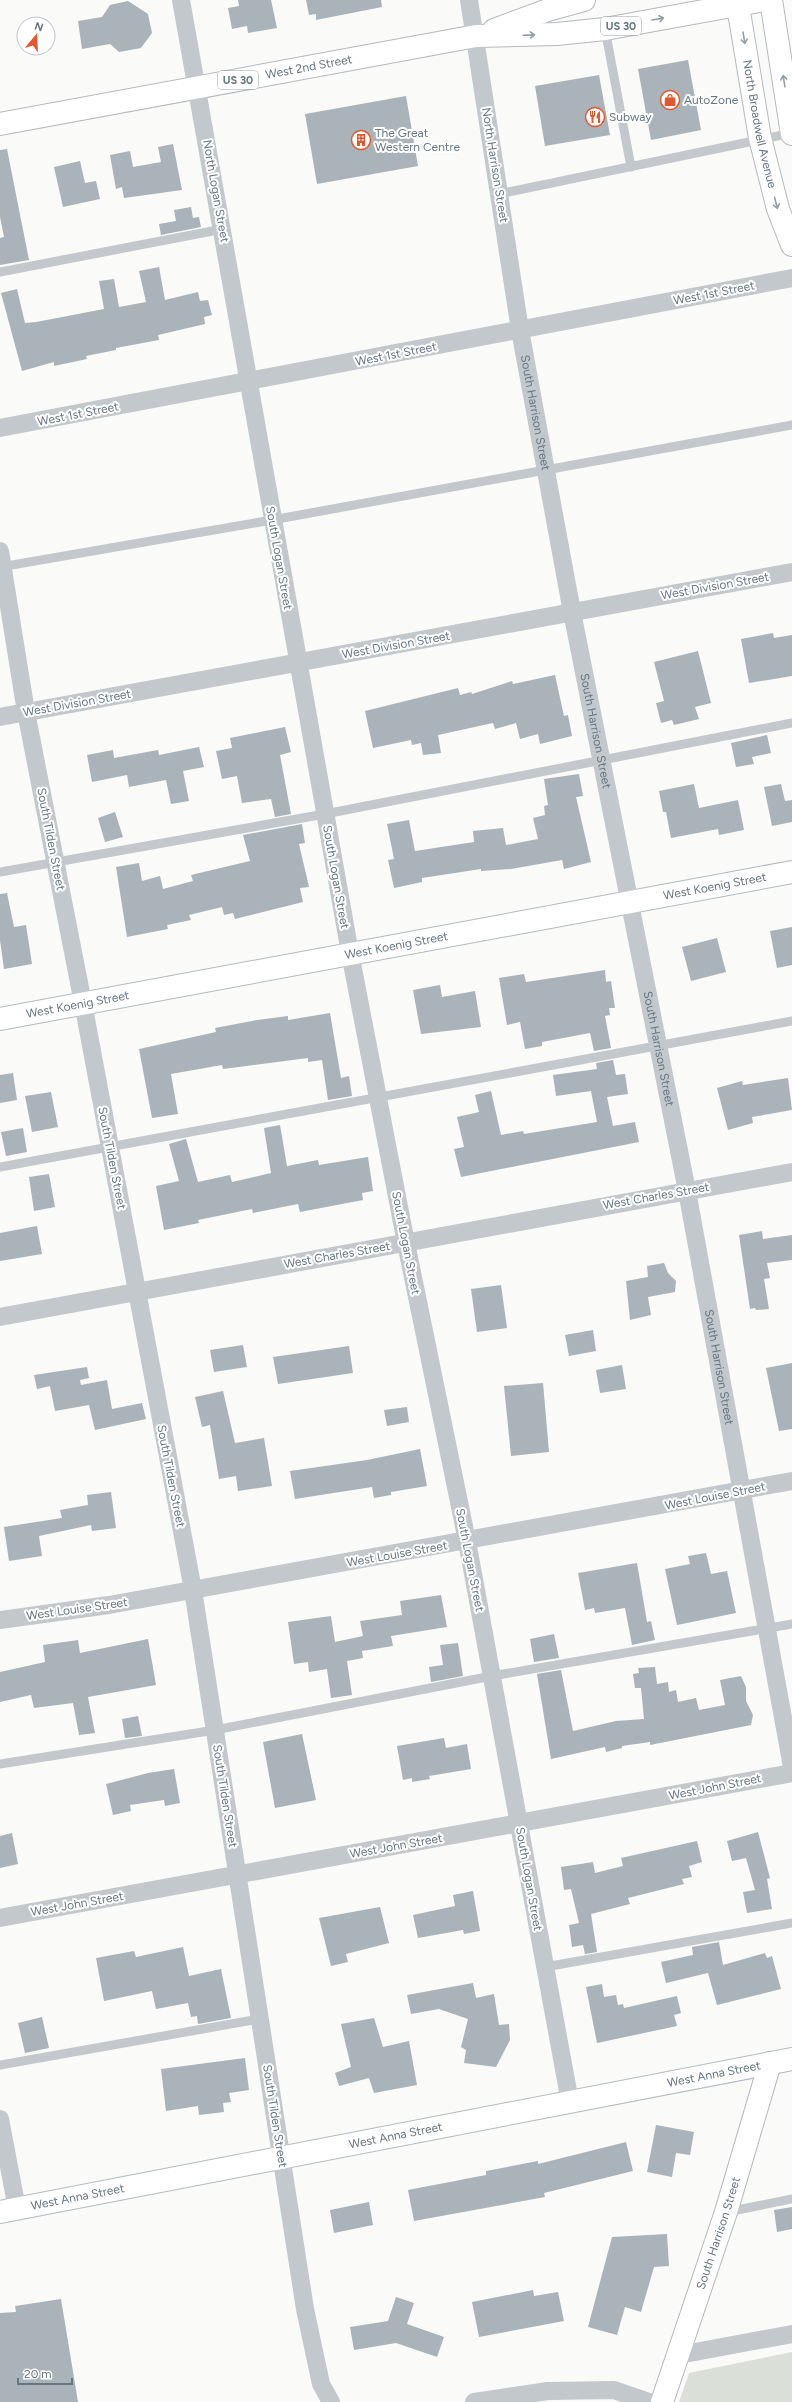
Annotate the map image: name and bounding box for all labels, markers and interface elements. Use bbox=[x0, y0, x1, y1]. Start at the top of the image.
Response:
one-way arrow bbox=[651, 15, 664, 23]
north arrow bbox=[16, 16, 56, 56]
road number: US 30 bbox=[601, 17, 641, 35]
text: N bbox=[33, 19, 45, 34]
one-way arrow bbox=[522, 31, 535, 38]
one-way arrow bbox=[740, 32, 748, 45]
street label: West 2nd Street bbox=[264, 52, 354, 82]
street label: North Broadwell Avenue bbox=[740, 59, 780, 190]
road number: US 30 bbox=[218, 71, 258, 89]
one-way arrow bbox=[780, 75, 788, 88]
shop icon: AutoZone bbox=[659, 89, 681, 111]
place label: AutoZone bbox=[684, 93, 739, 107]
street label: North Harrison Street bbox=[479, 106, 511, 224]
restaurant icon: Subway bbox=[584, 106, 606, 128]
place label: Subway bbox=[609, 110, 652, 124]
place label: The Great Western Centre bbox=[375, 126, 460, 154]
building icon: The Great Western Centre bbox=[350, 129, 372, 151]
street label: North Logan Street bbox=[200, 139, 232, 244]
one-way arrow bbox=[773, 197, 781, 210]
street label: West 1st Street bbox=[672, 278, 756, 308]
street label: West 1st Street bbox=[354, 339, 438, 369]
street label: South Harrison Street bbox=[518, 354, 553, 472]
street label: West 1st Street bbox=[36, 399, 120, 429]
street label: South Logan Street bbox=[263, 505, 295, 611]
street label: West Division Street bbox=[660, 570, 771, 602]
street label: West Division Street bbox=[341, 629, 452, 661]
street label: South Harrison Street bbox=[577, 672, 614, 790]
street label: West Division Street bbox=[22, 687, 133, 719]
street label: South Tilden Street bbox=[34, 787, 68, 892]
street label: South Logan Street bbox=[320, 824, 352, 930]
street label: West Koenig Street bbox=[662, 870, 768, 903]
street label: West Koenig Street bbox=[344, 929, 449, 962]
street label: West Koenig Street bbox=[25, 988, 131, 1021]
street label: South Harrison Street bbox=[640, 990, 677, 1108]
street label: South Tilden Street bbox=[95, 1106, 129, 1211]
street label: West Charles Street bbox=[602, 1180, 711, 1212]
street label: South Logan Street bbox=[389, 1190, 423, 1296]
street label: West Charles Street bbox=[283, 1239, 392, 1271]
street label: South Harrison Street bbox=[702, 1308, 737, 1426]
street label: South Tilden Street bbox=[154, 1424, 188, 1529]
street label: West Louise Street bbox=[664, 1479, 767, 1513]
street label: South Logan Street bbox=[453, 1507, 487, 1613]
street label: West Louise Street bbox=[346, 1538, 449, 1570]
street label: West Louise Street bbox=[25, 1595, 129, 1623]
street label: South Tilden Street bbox=[210, 1743, 240, 1849]
street label: West John Street bbox=[668, 1771, 763, 1803]
street label: South Logan Street bbox=[513, 1826, 545, 1932]
street label: West John Street bbox=[349, 1831, 444, 1861]
street label: West John Street bbox=[30, 1889, 125, 1919]
street label: West Anna Street bbox=[666, 2058, 762, 2090]
street label: South Tilden Street bbox=[260, 2063, 290, 2169]
street label: West Anna Street bbox=[348, 2120, 444, 2151]
street label: South Harrison Street bbox=[693, 2175, 743, 2291]
street label: West Anna Street bbox=[30, 2181, 126, 2213]
scale bar bbox=[18, 2360, 72, 2386]
text: 20 m bbox=[24, 2367, 52, 2381]

